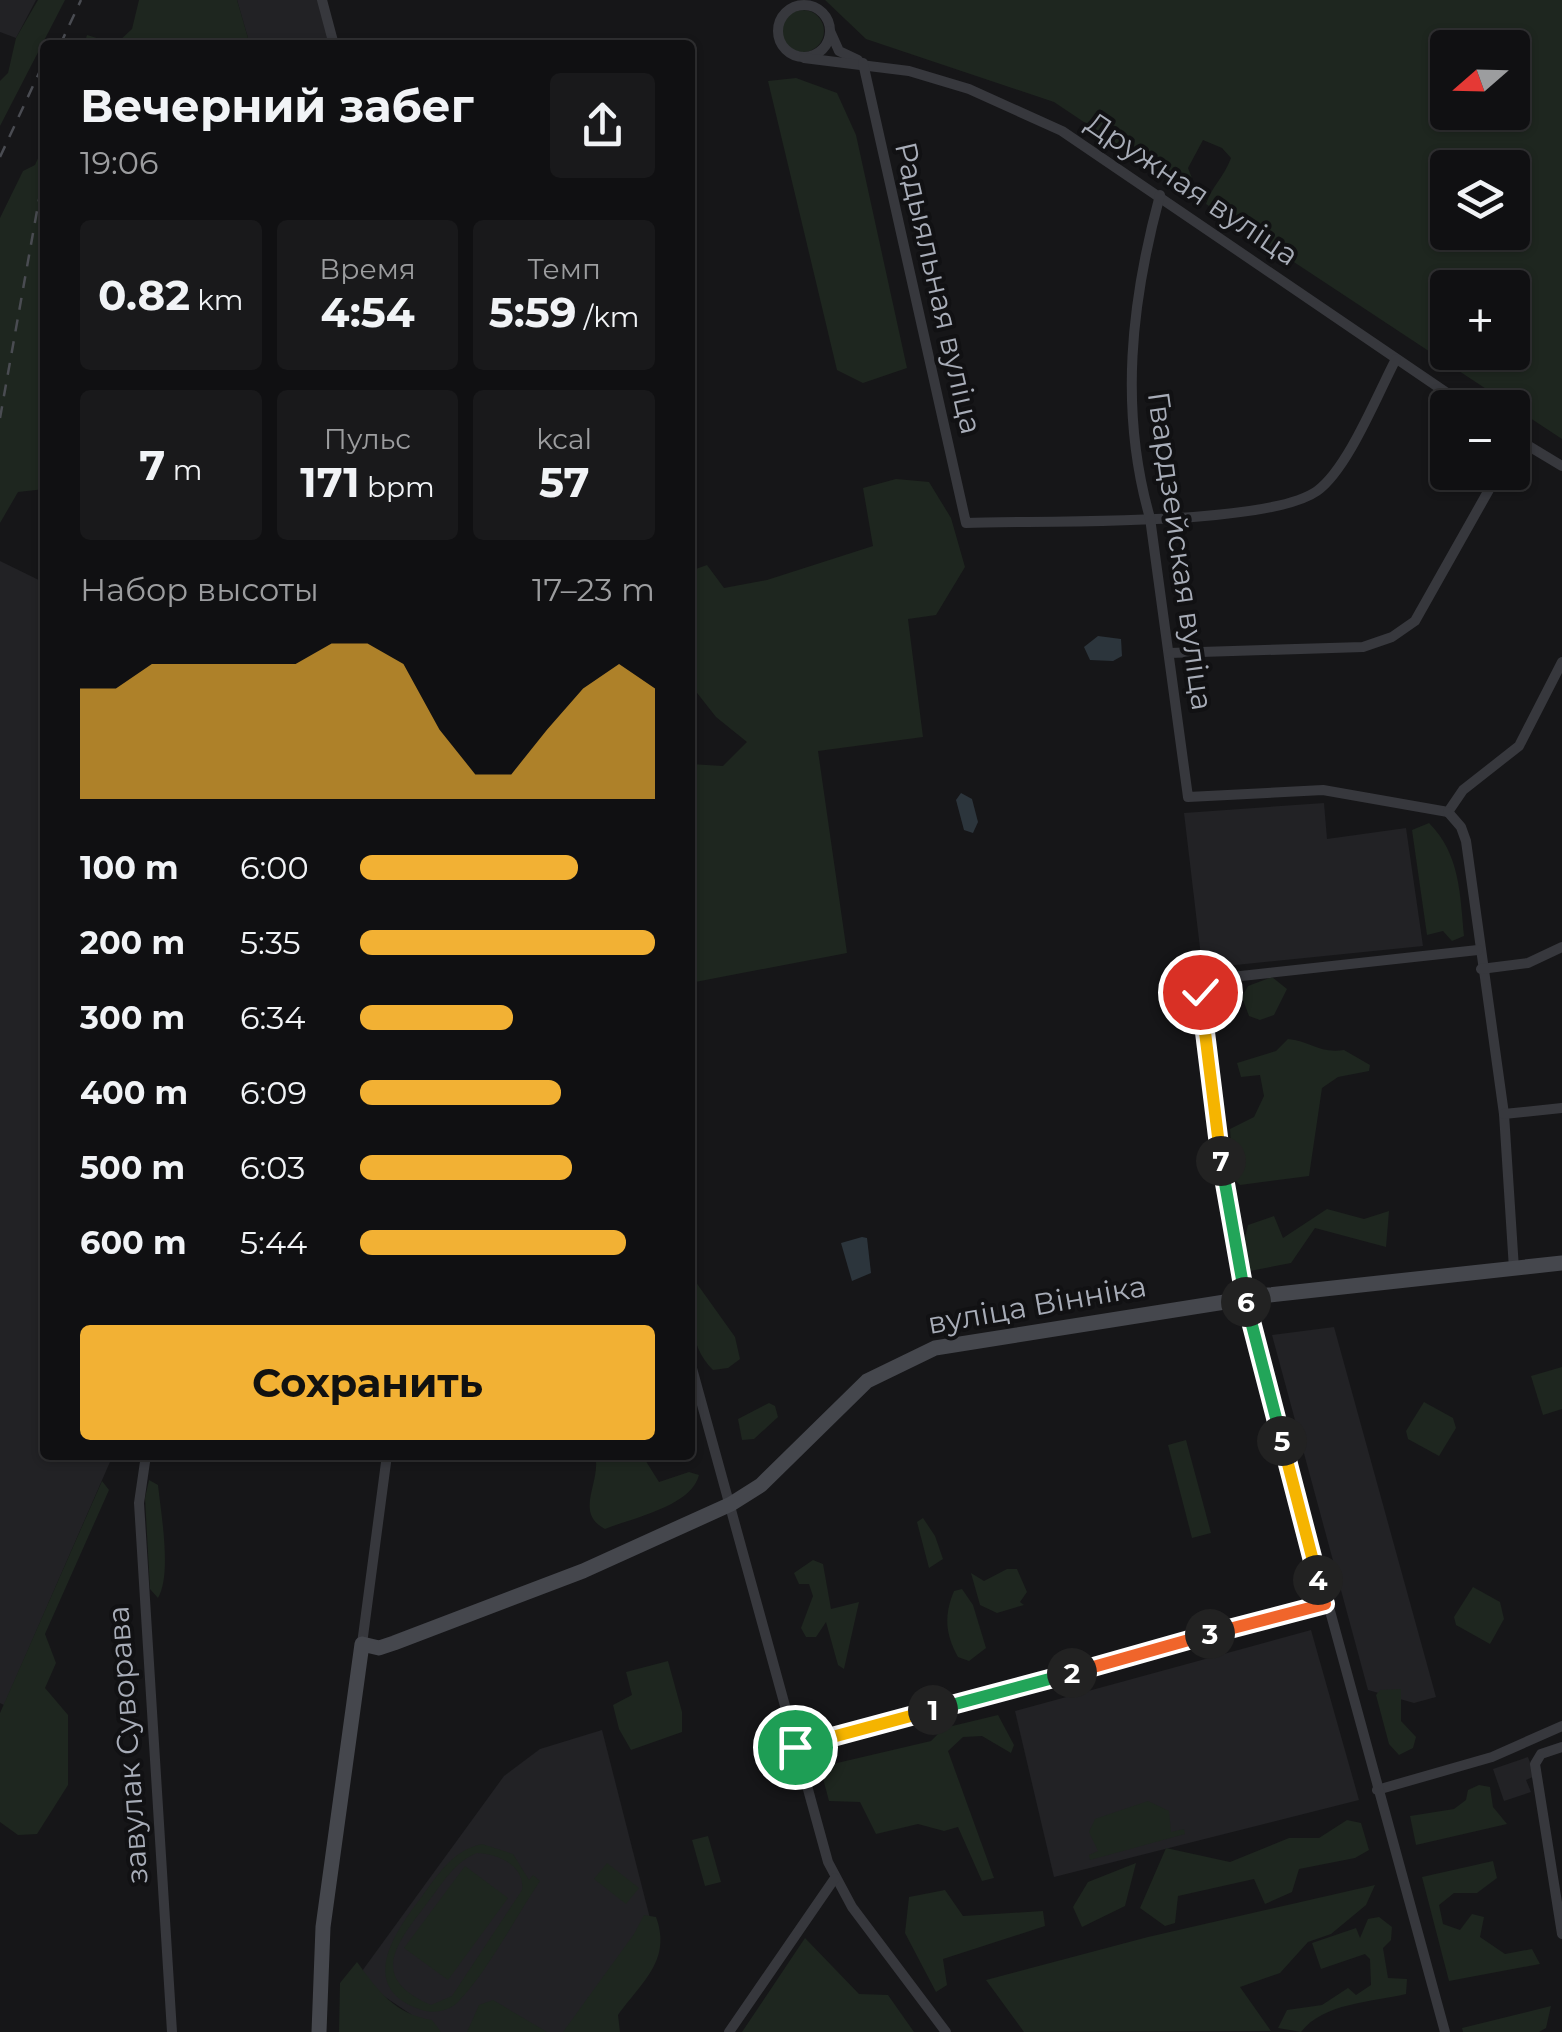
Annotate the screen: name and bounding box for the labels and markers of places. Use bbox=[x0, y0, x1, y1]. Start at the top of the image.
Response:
pin bbox=[1158, 950, 1243, 1035]
pin: 7 bbox=[1196, 1136, 1246, 1186]
pin: 6 bbox=[1221, 1277, 1271, 1327]
pin: 5 bbox=[1257, 1416, 1307, 1466]
pin: 4 bbox=[1293, 1555, 1343, 1605]
pin: 3 bbox=[1185, 1609, 1235, 1659]
pin: 2 bbox=[1047, 1648, 1097, 1698]
pin: 1 bbox=[908, 1685, 958, 1735]
pin bbox=[753, 1705, 838, 1790]

